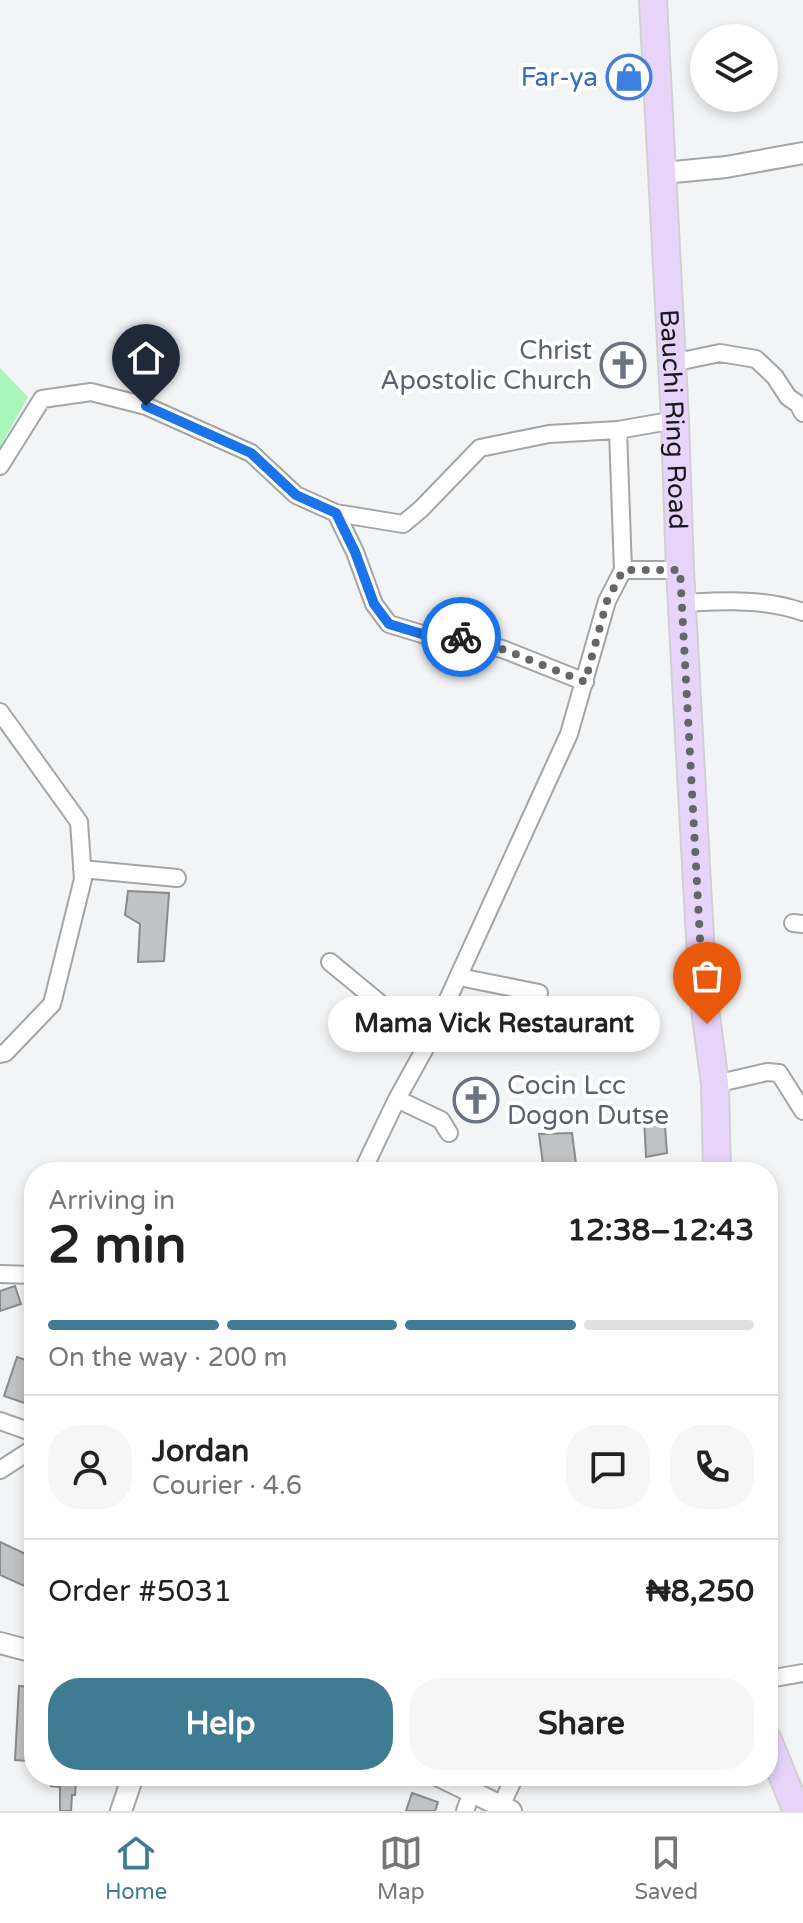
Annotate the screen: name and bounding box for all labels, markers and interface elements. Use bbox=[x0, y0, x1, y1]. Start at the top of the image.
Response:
map controls bbox=[690, 24, 778, 112]
button: layers bbox=[690, 24, 778, 112]
shop icon: Far-ya bbox=[605, 53, 653, 101]
place label: Far-ya bbox=[521, 62, 598, 93]
street label: Bauchi Ring Road bbox=[654, 308, 694, 530]
pin bbox=[112, 324, 180, 406]
place label: Christ Apostolic Church bbox=[380, 335, 592, 396]
icon: home bbox=[124, 336, 168, 380]
church icon: Christ Apostolic Church bbox=[599, 341, 647, 389]
courier bbox=[421, 597, 501, 677]
icon: bike bbox=[439, 615, 483, 659]
pin bbox=[673, 942, 741, 1024]
icon: bag bbox=[685, 954, 729, 998]
callout: Mama Vick Restaurant bbox=[327, 996, 659, 1052]
text: Mama Vick Restaurant bbox=[354, 1008, 634, 1039]
place label: Cocin Lcc Dogon Dutse bbox=[507, 1070, 669, 1131]
church icon: Cocin Lcc Dogon Dutse bbox=[452, 1076, 500, 1124]
text: Arriving in bbox=[48, 1185, 175, 1216]
text: 12:38–12:43 bbox=[567, 1212, 754, 1249]
text: 2 min bbox=[48, 1214, 187, 1277]
text: On the way · 200 m bbox=[48, 1342, 287, 1373]
button: person bbox=[48, 1425, 132, 1509]
button: chat bbox=[566, 1425, 650, 1509]
button: phone bbox=[670, 1425, 754, 1509]
text: Jordan bbox=[152, 1433, 249, 1470]
text: Courier · 4.6 bbox=[152, 1470, 302, 1501]
text: Order #5031 bbox=[48, 1573, 232, 1610]
text: ₦8,250 bbox=[646, 1573, 754, 1610]
button: Help bbox=[48, 1678, 393, 1770]
button: Share bbox=[409, 1678, 754, 1770]
tab: Home bbox=[105, 1831, 167, 1905]
tab: Map bbox=[377, 1831, 425, 1905]
tab: Saved bbox=[634, 1831, 698, 1905]

